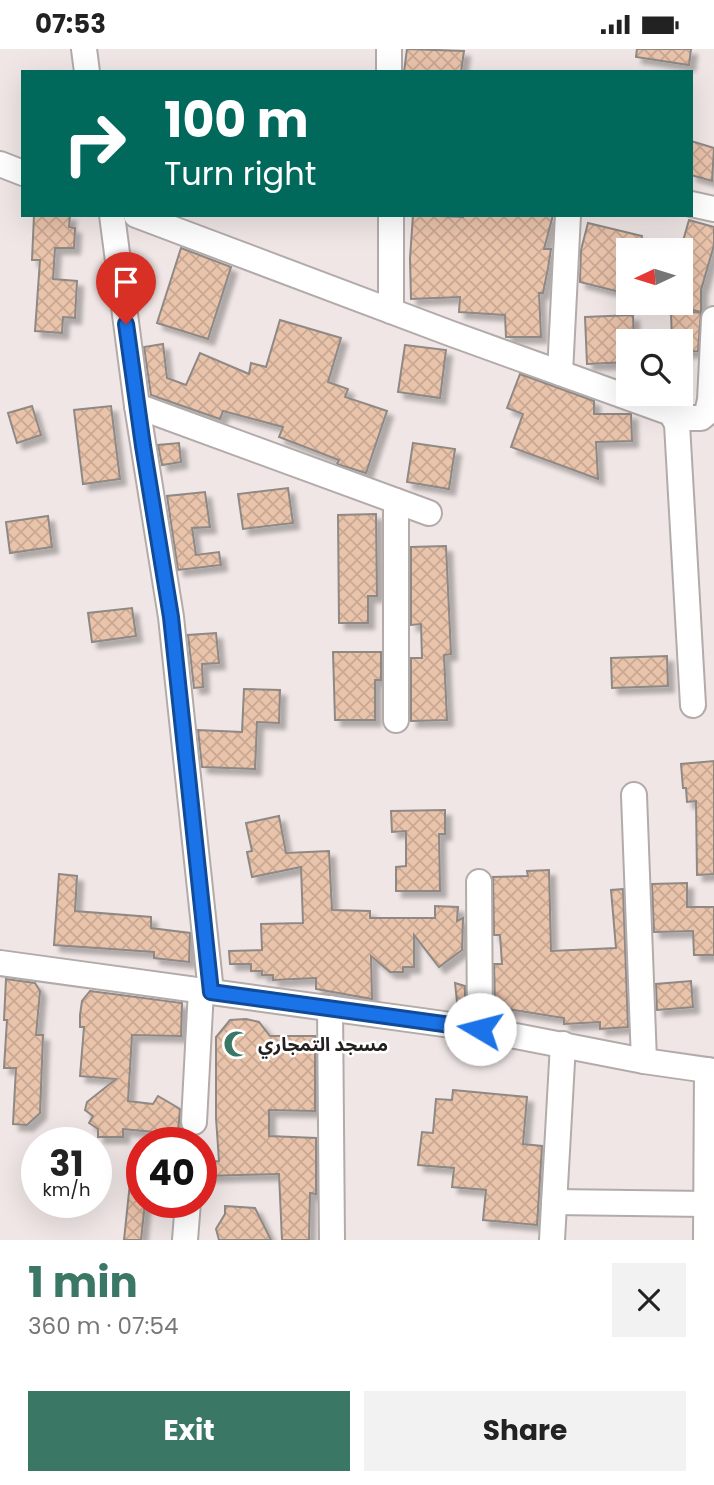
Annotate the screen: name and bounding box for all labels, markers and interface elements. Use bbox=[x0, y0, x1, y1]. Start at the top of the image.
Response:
text: 07:53 bbox=[35, 6, 106, 42]
text: 100 m bbox=[164, 86, 309, 154]
icon: right bbox=[49, 98, 140, 189]
text: Turn right bbox=[164, 151, 316, 196]
north arrow bbox=[616, 238, 693, 315]
map controls bbox=[616, 238, 693, 406]
pin bbox=[96, 252, 156, 324]
icon: arrive bbox=[107, 263, 145, 301]
button: search bbox=[616, 329, 693, 406]
position arrow bbox=[443, 992, 517, 1066]
mosque icon: مسجد التمجاري bbox=[222, 1029, 252, 1059]
place label: مسجد التمجاري bbox=[258, 1031, 388, 1059]
speed limit sign: 40 bbox=[126, 1127, 217, 1218]
text: 31 bbox=[49, 1139, 84, 1188]
text: km/h bbox=[43, 1177, 90, 1202]
text: 1 min bbox=[28, 1253, 138, 1312]
button: close bbox=[612, 1263, 686, 1337]
text: 360 m · 07:54 bbox=[28, 1310, 178, 1342]
button: Exit bbox=[28, 1391, 350, 1471]
button: Share bbox=[364, 1391, 686, 1471]

